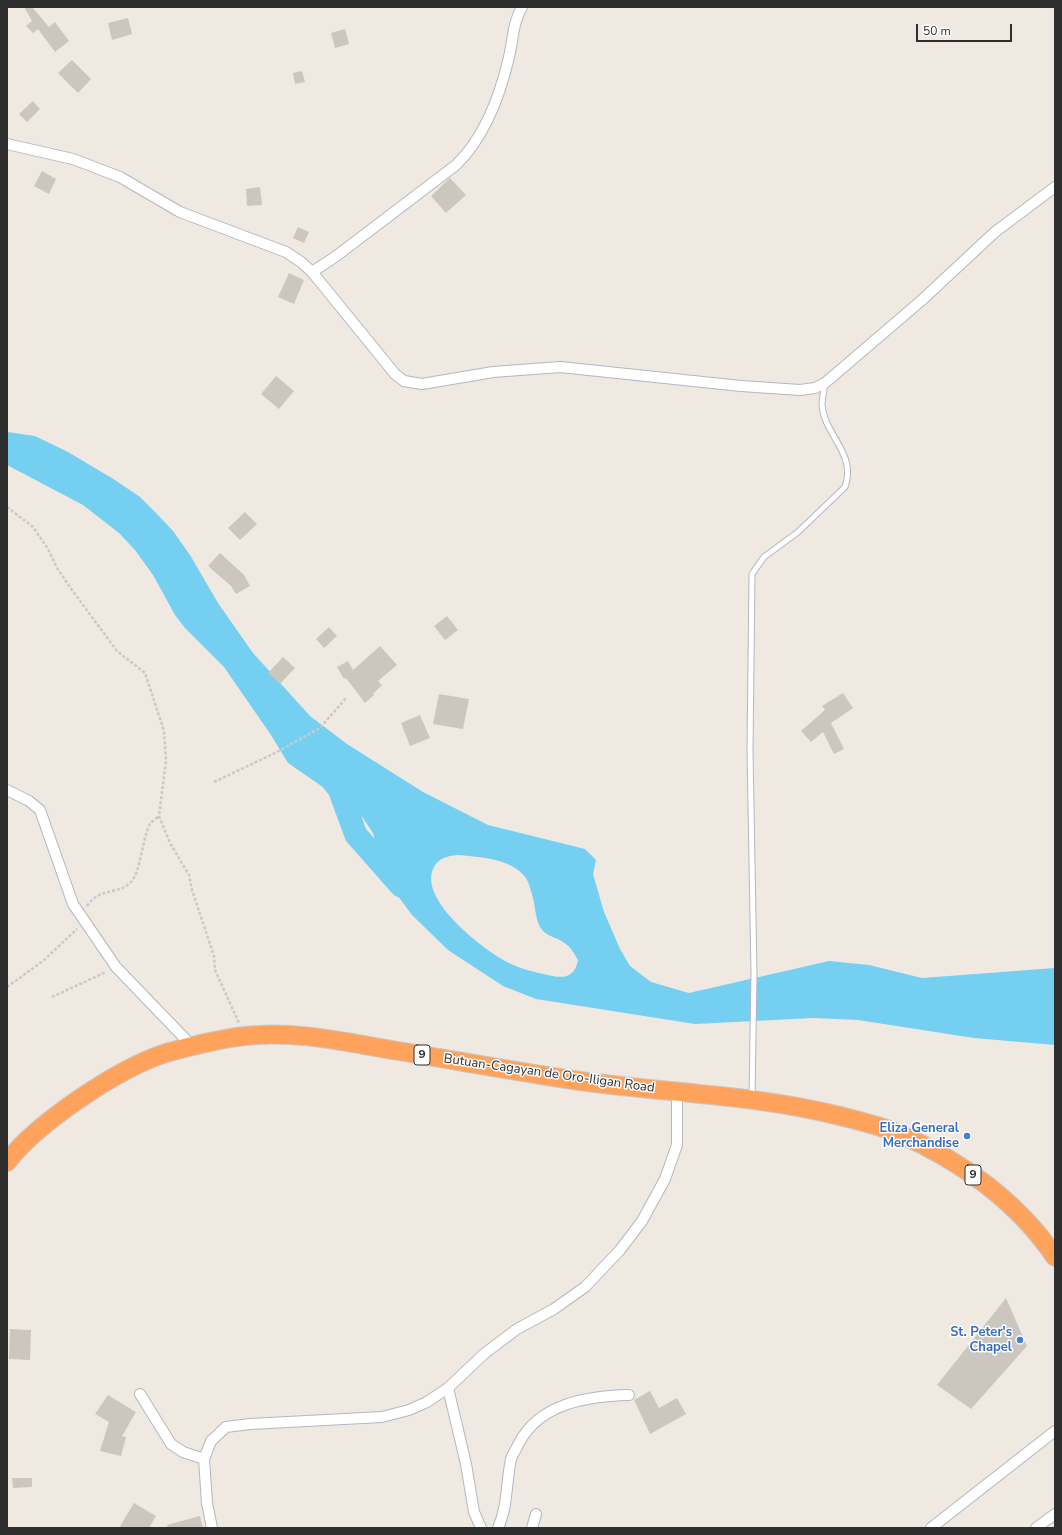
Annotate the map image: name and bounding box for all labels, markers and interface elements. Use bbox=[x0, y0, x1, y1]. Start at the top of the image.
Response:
scale bar bbox=[918, 16, 1014, 42]
text: 50 m bbox=[923, 23, 951, 39]
road number: 9 bbox=[414, 1045, 430, 1065]
street label: Butuan-Cagayan de Oro-Iligan Road bbox=[443, 1051, 655, 1097]
place label: Eliza General Merchandise bbox=[880, 1121, 959, 1152]
marker: Eliza General Merchandise bbox=[962, 1131, 972, 1141]
road number: 9 bbox=[965, 1165, 981, 1185]
place label: St. Peter's Chapel bbox=[950, 1325, 1012, 1356]
marker: St. Peter's Chapel bbox=[1015, 1335, 1025, 1345]

